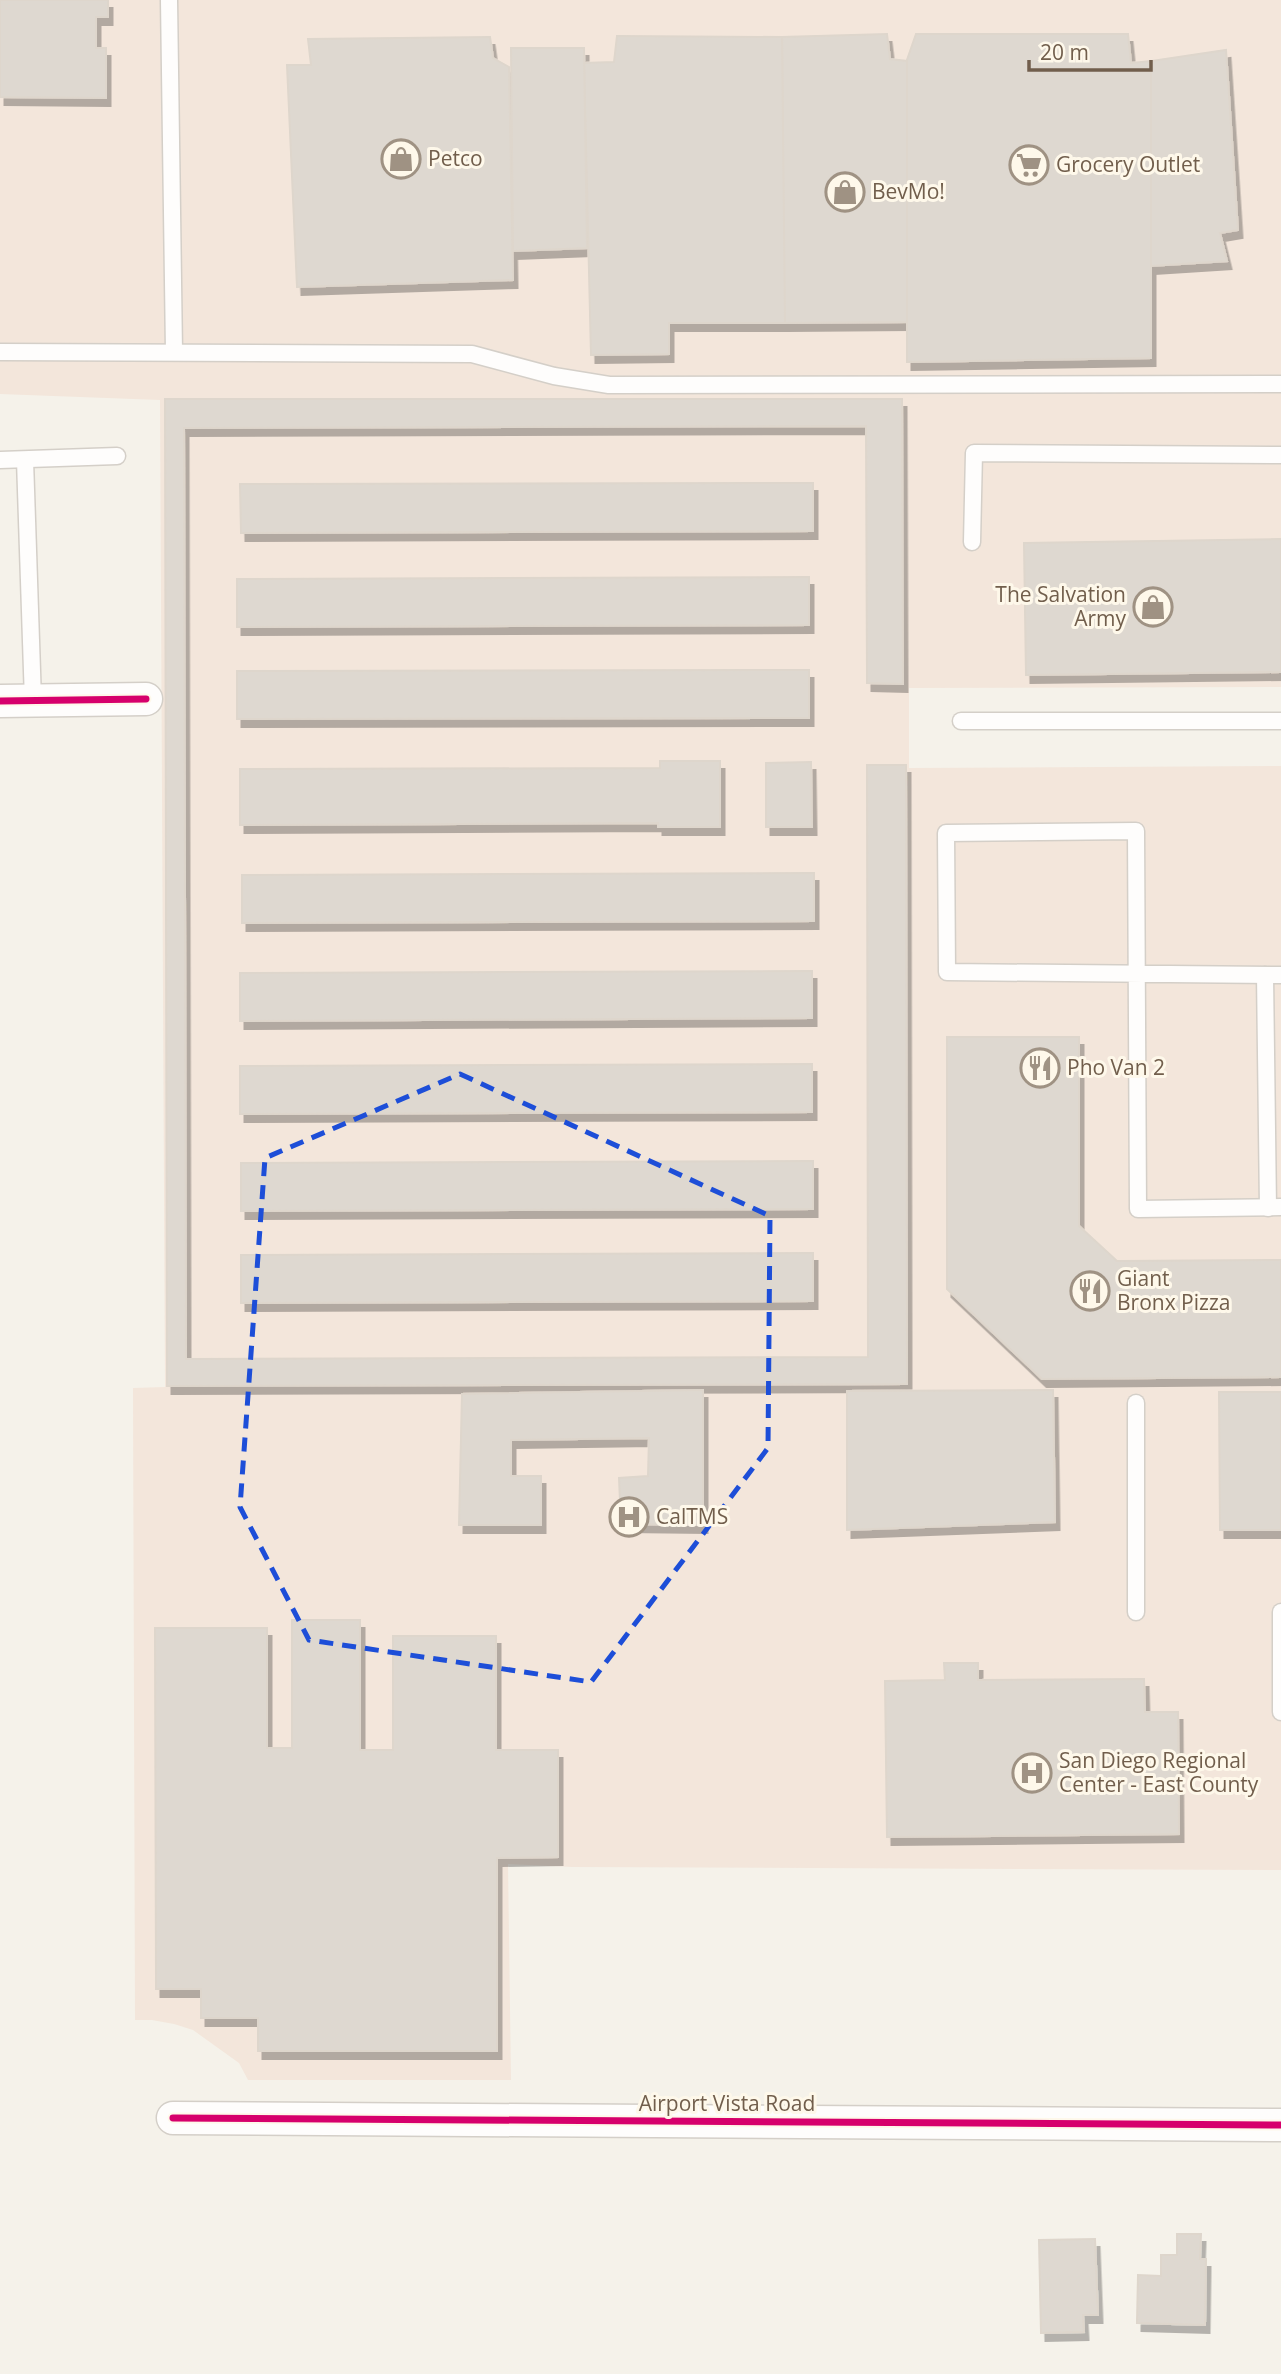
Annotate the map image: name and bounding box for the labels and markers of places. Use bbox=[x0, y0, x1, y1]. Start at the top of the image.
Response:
shop icon: Petco bbox=[380, 138, 422, 180]
place label: Petco bbox=[428, 144, 483, 172]
supermarket icon: Grocery Outlet bbox=[1008, 144, 1050, 186]
place label: Grocery Outlet bbox=[1056, 150, 1200, 178]
shop icon: BevMo! bbox=[824, 171, 866, 213]
place label: BevMo! bbox=[872, 177, 945, 205]
place label: The Salvation Army bbox=[995, 580, 1126, 632]
shop icon: The Salvation Army bbox=[1132, 586, 1174, 628]
restaurant icon: Pho Van 2 bbox=[1019, 1047, 1061, 1089]
place label: Pho Van 2 bbox=[1067, 1053, 1165, 1081]
place label: Giant Bronx Pizza bbox=[1117, 1264, 1230, 1316]
restaurant icon: Giant Bronx Pizza bbox=[1069, 1270, 1111, 1312]
hospital icon: CalTMS bbox=[608, 1496, 650, 1538]
place label: CalTMS bbox=[656, 1502, 728, 1530]
place label: San Diego Regional Center - East County bbox=[1059, 1746, 1259, 1798]
hospital icon: San Diego Regional Center - East County bbox=[1011, 1752, 1053, 1794]

